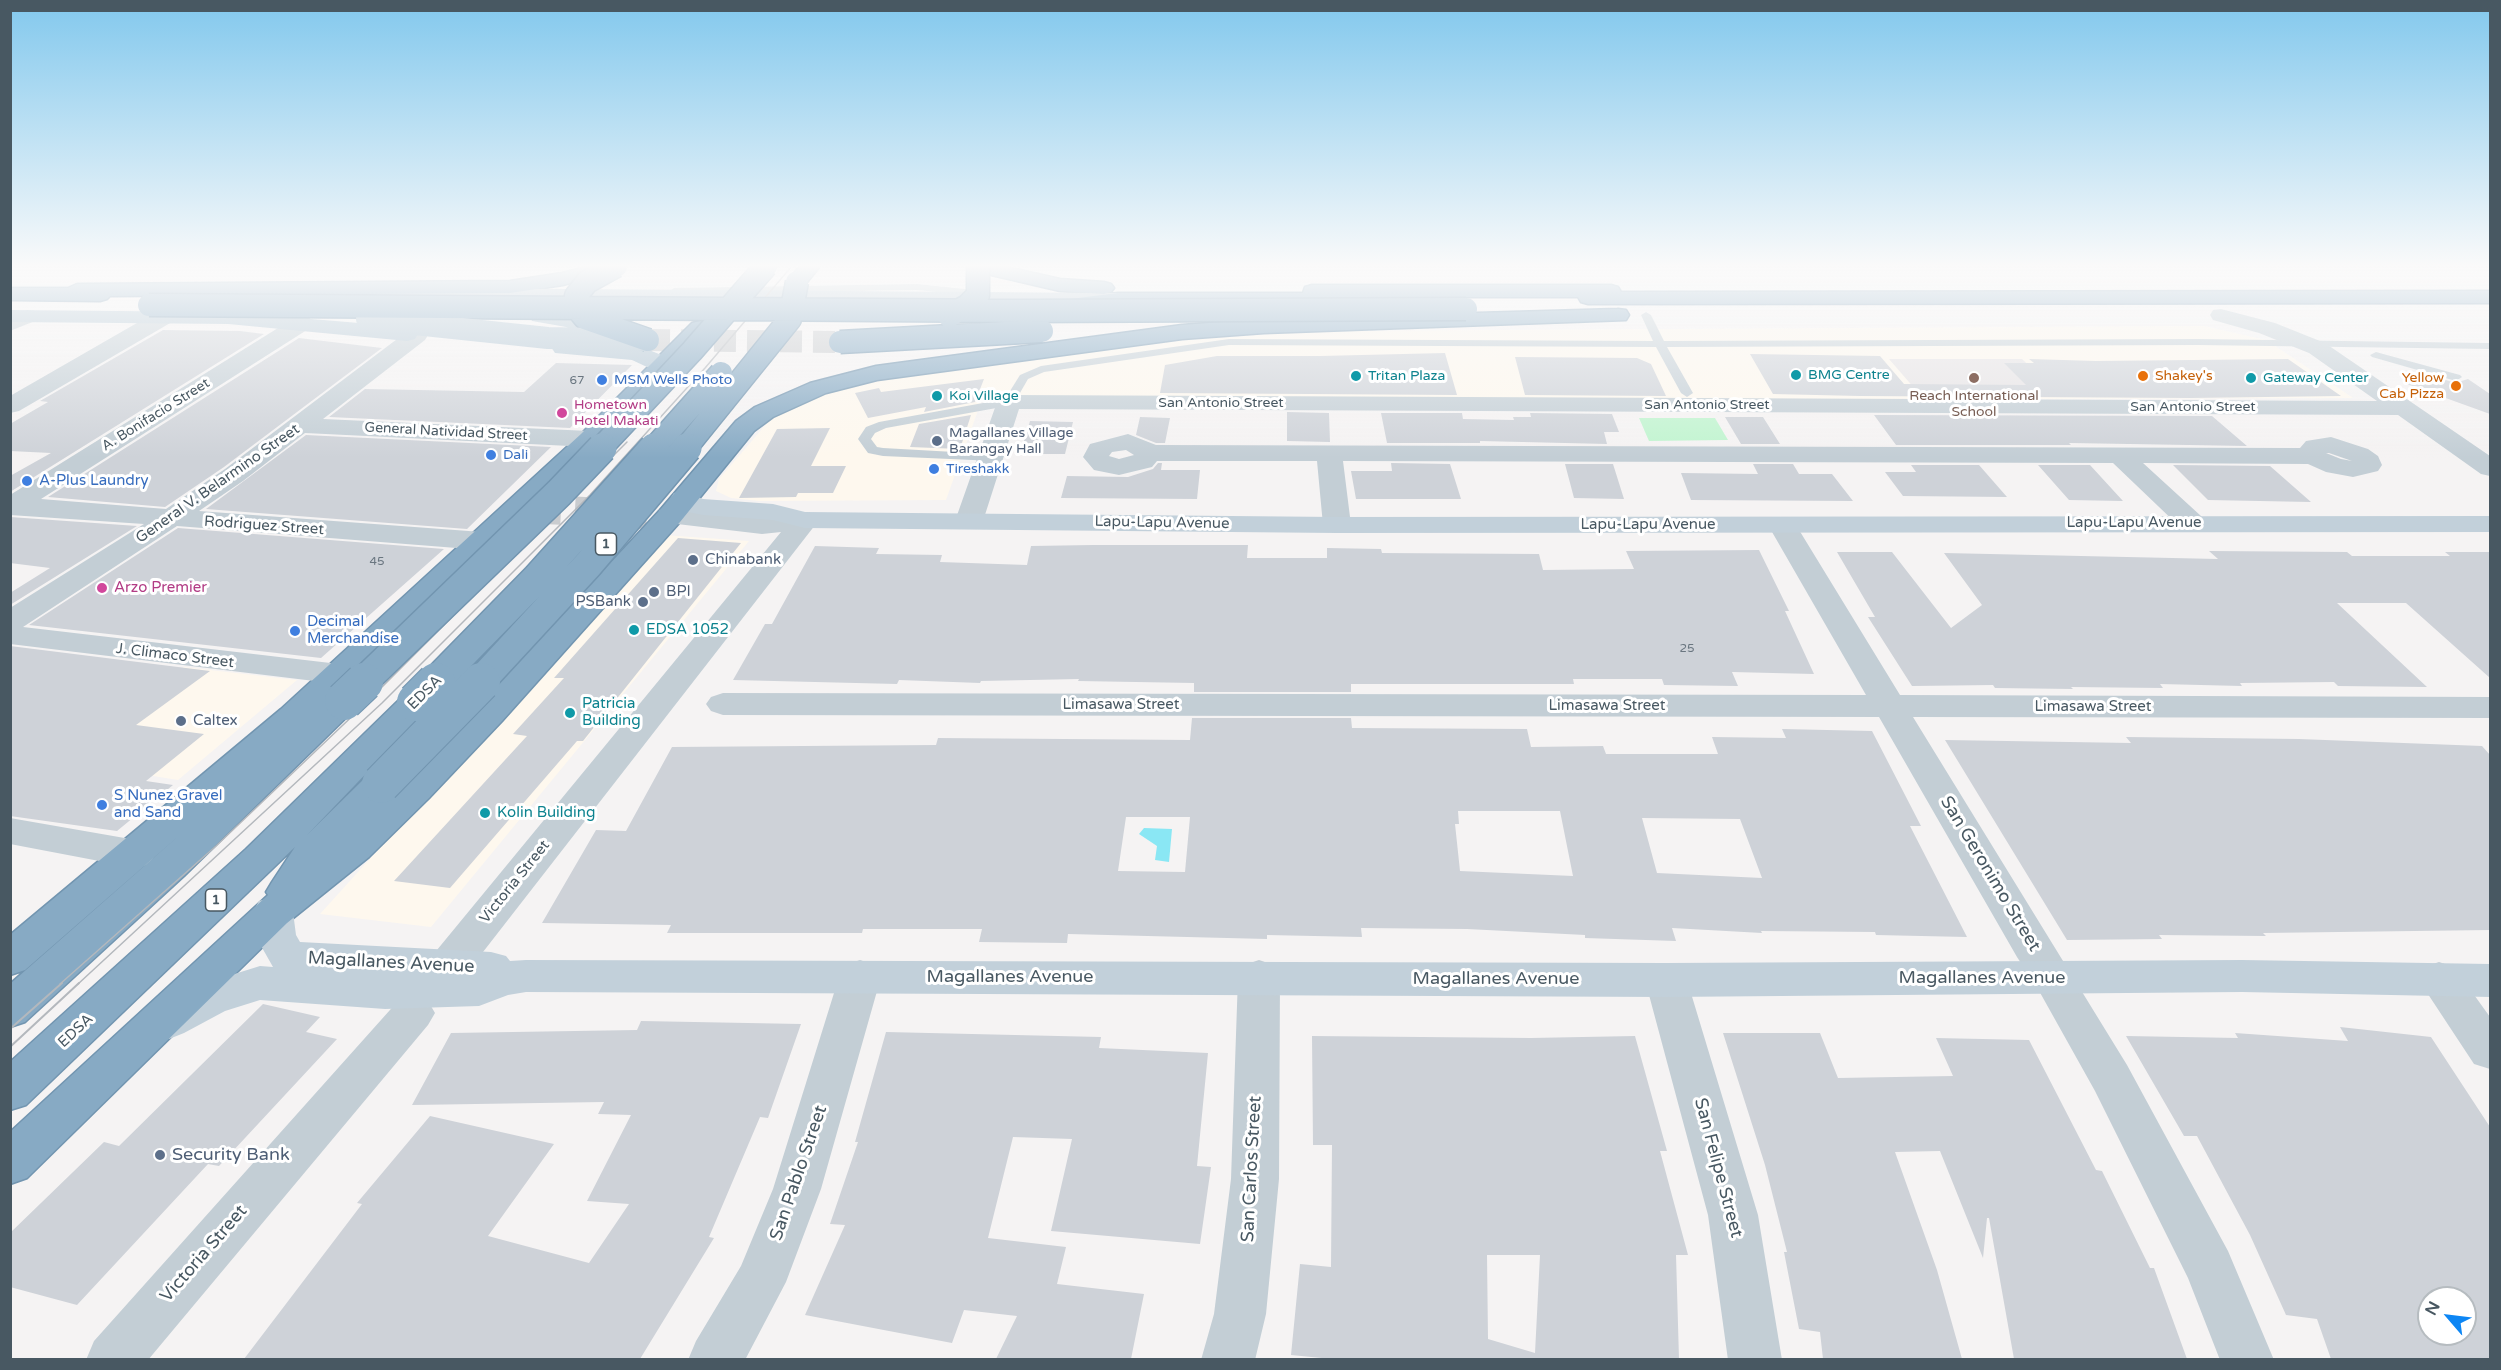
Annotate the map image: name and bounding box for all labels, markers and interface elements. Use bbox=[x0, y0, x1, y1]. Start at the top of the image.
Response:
place label: BMG Centre bbox=[1808, 367, 1890, 383]
place label: Tritan Plaza bbox=[1368, 368, 1445, 384]
marker: BMG Centre bbox=[1789, 368, 1803, 382]
place label: Shakey's bbox=[2155, 368, 2213, 384]
marker: Tritan Plaza bbox=[1349, 369, 1363, 383]
marker: Shakey's bbox=[2136, 369, 2150, 383]
place label: Gateway Center bbox=[2263, 370, 2369, 386]
place label: Yellow Cab Pizza bbox=[2379, 370, 2444, 402]
marker: Reach International School bbox=[1967, 371, 1981, 385]
marker: Gateway Center bbox=[2244, 371, 2258, 385]
place label: MSM Wells Photo bbox=[614, 372, 732, 388]
marker: MSM Wells Photo bbox=[595, 373, 609, 387]
house number: 67 bbox=[569, 374, 585, 388]
street label: A. Bonifacio Street bbox=[99, 375, 213, 455]
marker: Yellow Cab Pizza bbox=[2449, 379, 2463, 393]
place label: Koi Village bbox=[949, 388, 1019, 404]
place label: Reach International School bbox=[1909, 388, 2039, 420]
marker: Koi Village bbox=[930, 389, 944, 403]
street label: San Antonio Street bbox=[1158, 395, 1284, 411]
place label: Hometown Hotel Makati bbox=[574, 397, 659, 430]
street label: San Antonio Street bbox=[1644, 397, 1770, 413]
street label: San Antonio Street bbox=[2130, 399, 2256, 415]
marker: Hometown Hotel Makati bbox=[555, 406, 569, 420]
street label: General Natividad Street bbox=[364, 419, 528, 445]
street label: General V. Belarmino Street bbox=[133, 420, 303, 548]
place label: Magallanes Village Barangay Hall bbox=[949, 425, 1073, 458]
marker: Magallanes Village Barangay Hall bbox=[930, 434, 944, 448]
place label: Dali bbox=[503, 447, 528, 463]
marker: Dali bbox=[484, 448, 498, 462]
place label: Tireshakk bbox=[946, 461, 1009, 477]
marker: Tireshakk bbox=[927, 462, 941, 476]
place label: A-Plus Laundry bbox=[39, 472, 149, 490]
marker: A-Plus Laundry bbox=[20, 474, 34, 488]
street label: Rodriguez Street bbox=[203, 513, 325, 539]
street label: Lapu-Lapu Avenue bbox=[1094, 513, 1230, 533]
street label: Lapu-Lapu Avenue bbox=[2066, 514, 2202, 532]
street label: Lapu-Lapu Avenue bbox=[1580, 516, 1716, 534]
road number: 1 bbox=[596, 533, 616, 555]
place label: Chinabank bbox=[705, 551, 781, 569]
marker: Chinabank bbox=[686, 553, 700, 567]
house number: 45 bbox=[369, 555, 385, 569]
place label: Arzo Premier bbox=[114, 579, 207, 597]
marker: Arzo Premier bbox=[95, 581, 109, 595]
place label: BPI bbox=[666, 583, 691, 601]
marker: BPI bbox=[647, 585, 661, 599]
place label: PSBank bbox=[576, 593, 631, 611]
marker: PSBank bbox=[636, 595, 650, 609]
place label: Decimal Merchandise bbox=[307, 613, 399, 648]
place label: EDSA 1052 bbox=[646, 621, 729, 639]
marker: EDSA 1052 bbox=[627, 623, 641, 637]
marker: Decimal Merchandise bbox=[288, 624, 302, 638]
street label: J. Climaco Street bbox=[115, 640, 235, 672]
house number: 25 bbox=[1679, 642, 1695, 656]
street label: EDSA bbox=[404, 672, 446, 714]
place label: Patricia Building bbox=[582, 695, 641, 730]
street label: Limasawa Street bbox=[1062, 696, 1180, 714]
street label: Limasawa Street bbox=[1548, 697, 1666, 715]
street label: Limasawa Street bbox=[2034, 698, 2152, 716]
marker: Patricia Building bbox=[563, 706, 577, 720]
place label: Caltex bbox=[193, 712, 238, 730]
marker: Caltex bbox=[174, 714, 188, 728]
place label: S Nunez Gravel and Sand bbox=[114, 787, 223, 822]
street label: San Geronimo Street bbox=[1935, 792, 2045, 956]
marker: S Nunez Gravel and Sand bbox=[95, 798, 109, 812]
place label: Kolin Building bbox=[497, 804, 595, 822]
marker: Kolin Building bbox=[478, 806, 492, 820]
street label: Victoria Street bbox=[476, 837, 554, 927]
road number: 1 bbox=[206, 889, 226, 911]
street label: Magallanes Avenue bbox=[307, 948, 475, 978]
street label: Magallanes Avenue bbox=[927, 966, 1093, 988]
street label: Magallanes Avenue bbox=[1899, 967, 2065, 989]
street label: Magallanes Avenue bbox=[1413, 968, 1579, 990]
street label: EDSA bbox=[55, 1010, 97, 1052]
street label: San Carlos Street bbox=[1237, 1095, 1267, 1243]
street label: San Felipe Street bbox=[1689, 1096, 1747, 1240]
street label: San Pablo Street bbox=[766, 1103, 832, 1243]
place label: Security Bank bbox=[172, 1144, 290, 1166]
marker: Security Bank bbox=[153, 1148, 167, 1162]
street label: Victoria Street bbox=[156, 1201, 252, 1307]
north arrow bbox=[2417, 1286, 2477, 1346]
text: N bbox=[2421, 1298, 2445, 1319]

